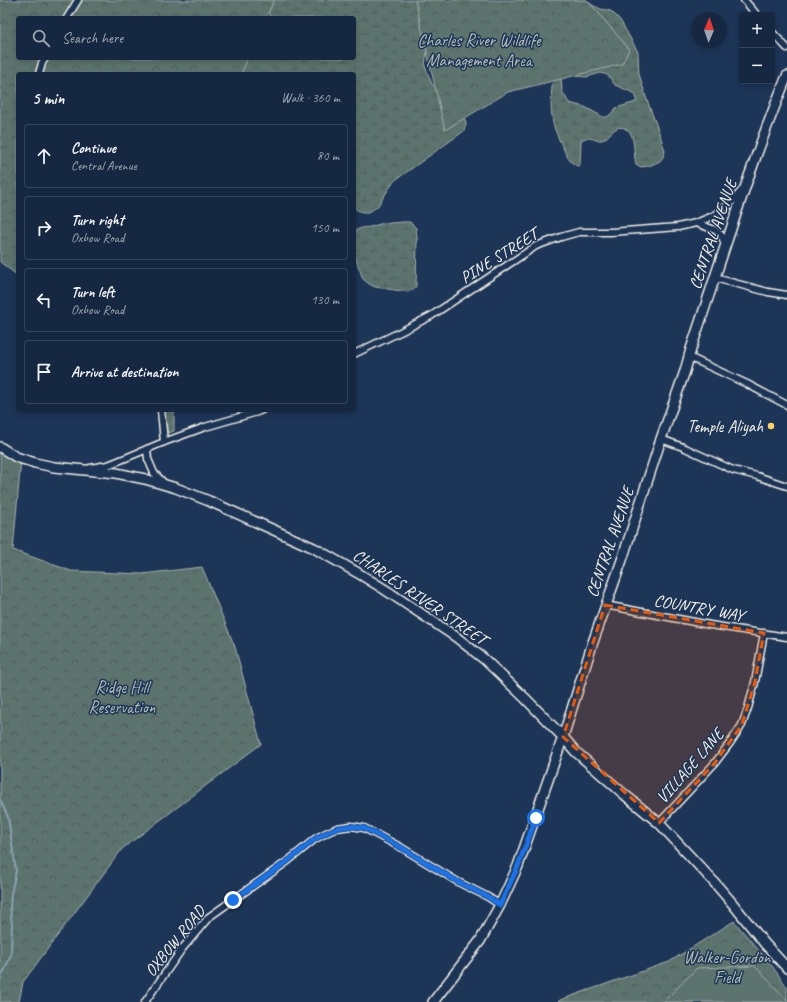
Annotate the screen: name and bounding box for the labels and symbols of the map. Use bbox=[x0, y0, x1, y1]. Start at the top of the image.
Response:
north arrow bbox=[691, 12, 727, 48]
park label: Charles River Wildlife Management Area bbox=[418, 30, 542, 71]
street label: CENTRAL AVENUE bbox=[684, 174, 743, 292]
street label: PINE STREET bbox=[456, 222, 545, 288]
place label: Temple Aliyah bbox=[687, 416, 763, 437]
marker: Temple Aliyah bbox=[766, 421, 776, 431]
street label: CENTRAL AVENUE bbox=[581, 482, 640, 600]
street label: CHARLES RIVER STREET bbox=[349, 544, 494, 652]
street label: COUNTRY WAY bbox=[652, 590, 749, 627]
park label: Ridge Hill Reservation bbox=[88, 677, 156, 718]
street label: VILLAGE LANE bbox=[652, 722, 730, 808]
route start bbox=[527, 809, 545, 827]
route end bbox=[224, 891, 242, 909]
street label: OXBOW ROAD bbox=[140, 901, 211, 981]
park label: Walker-Gordon Field bbox=[684, 947, 772, 988]

